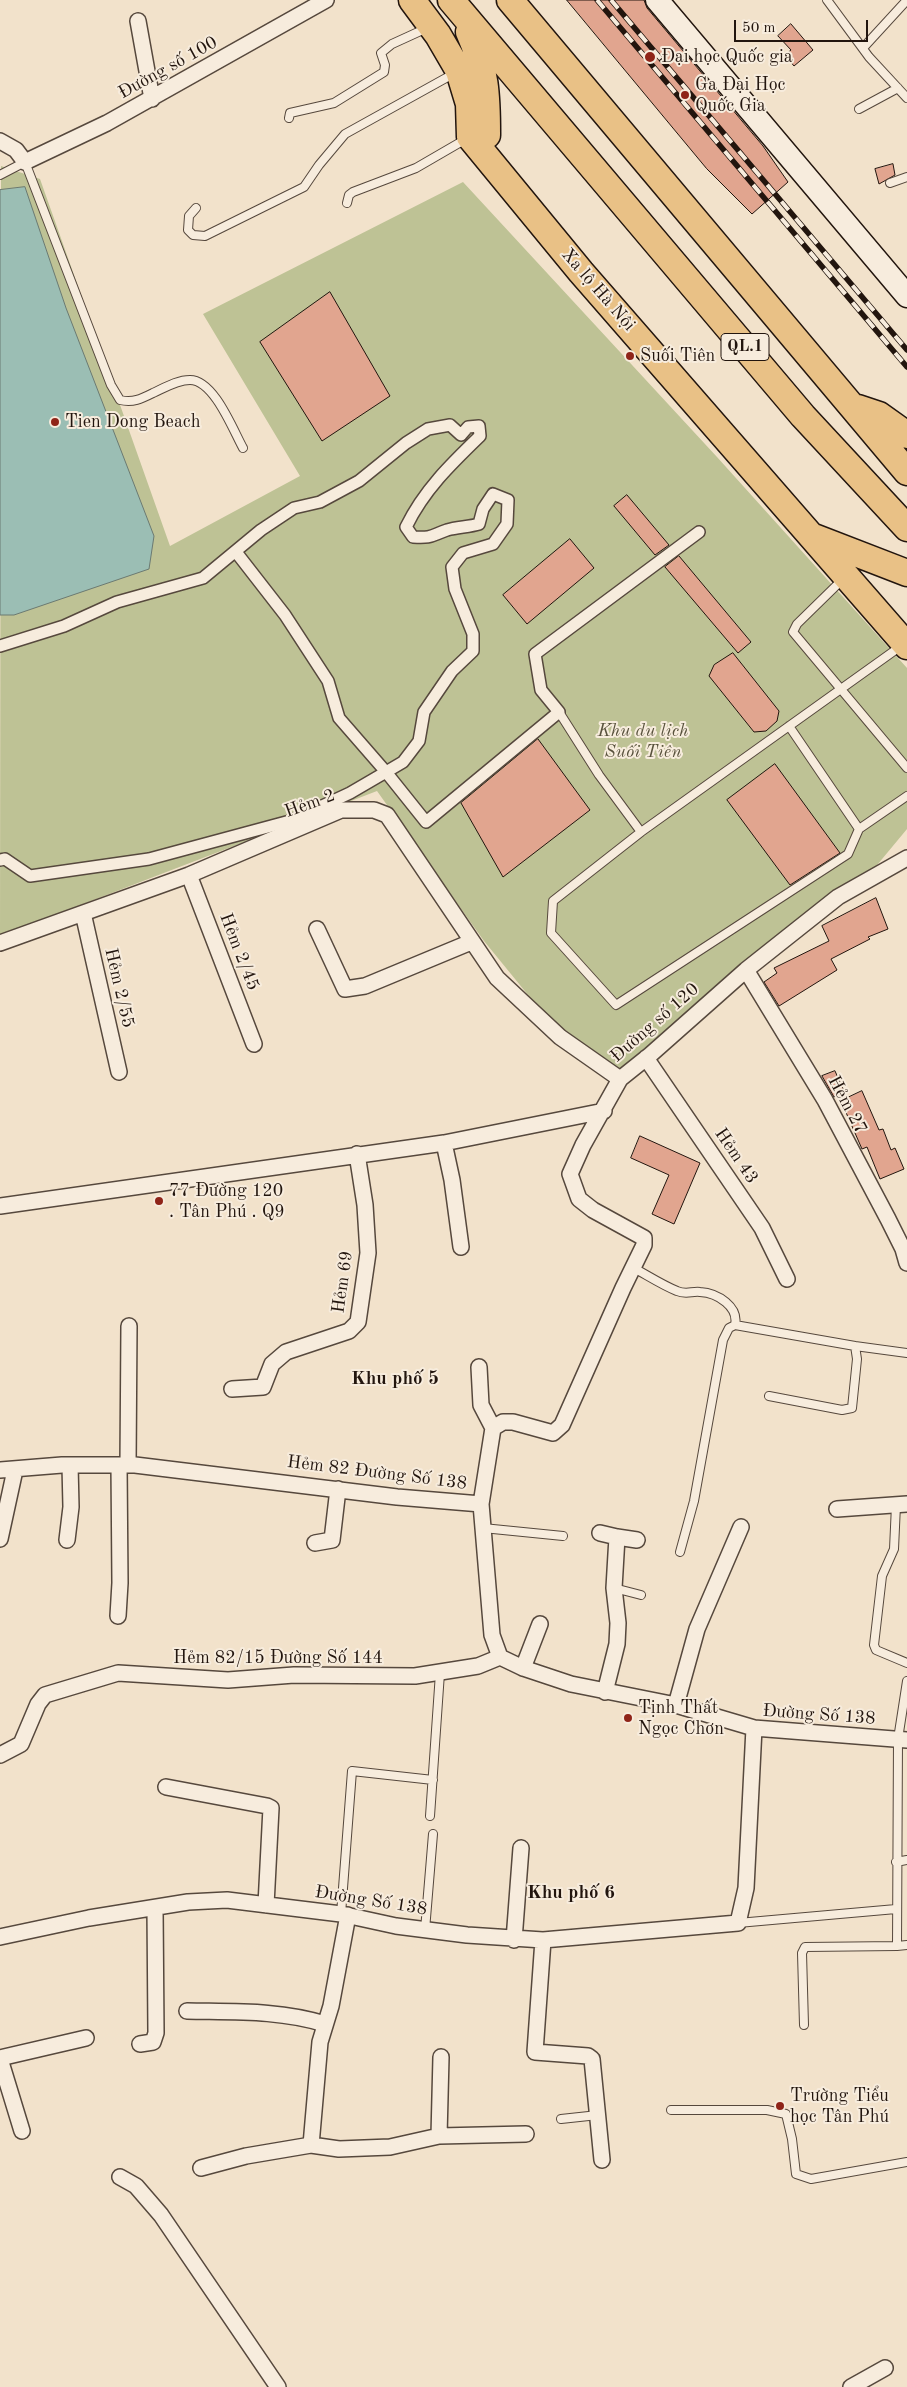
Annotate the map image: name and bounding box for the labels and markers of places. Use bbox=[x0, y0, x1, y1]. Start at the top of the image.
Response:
place label: Đại học Quốc gia bbox=[661, 46, 793, 68]
marker: Đại học Quốc gia bbox=[643, 50, 657, 64]
place label: Ga Đại Học Quốc Gia bbox=[695, 74, 785, 116]
marker: Ga Đại Học Quốc Gia bbox=[679, 89, 691, 101]
place label: Suối Tiên bbox=[640, 345, 715, 367]
marker: Suối Tiên bbox=[624, 350, 636, 362]
place label: Tien Dong Beach bbox=[65, 411, 200, 433]
marker: Tien Dong Beach bbox=[49, 416, 61, 428]
place label: 77 Đường 120 . Tân Phú . Q9 bbox=[169, 1180, 285, 1222]
marker: 77 Đường 120 . Tân Phú . Q9 bbox=[153, 1195, 165, 1207]
place label: Tịnh Thất Ngọc Chơn bbox=[638, 1697, 724, 1740]
marker: Tịnh Thất Ngọc Chơn bbox=[622, 1712, 634, 1724]
place label: Trường Tiểu học Tân Phú bbox=[790, 2085, 889, 2128]
marker: Trường Tiểu học Tân Phú bbox=[774, 2100, 786, 2112]

